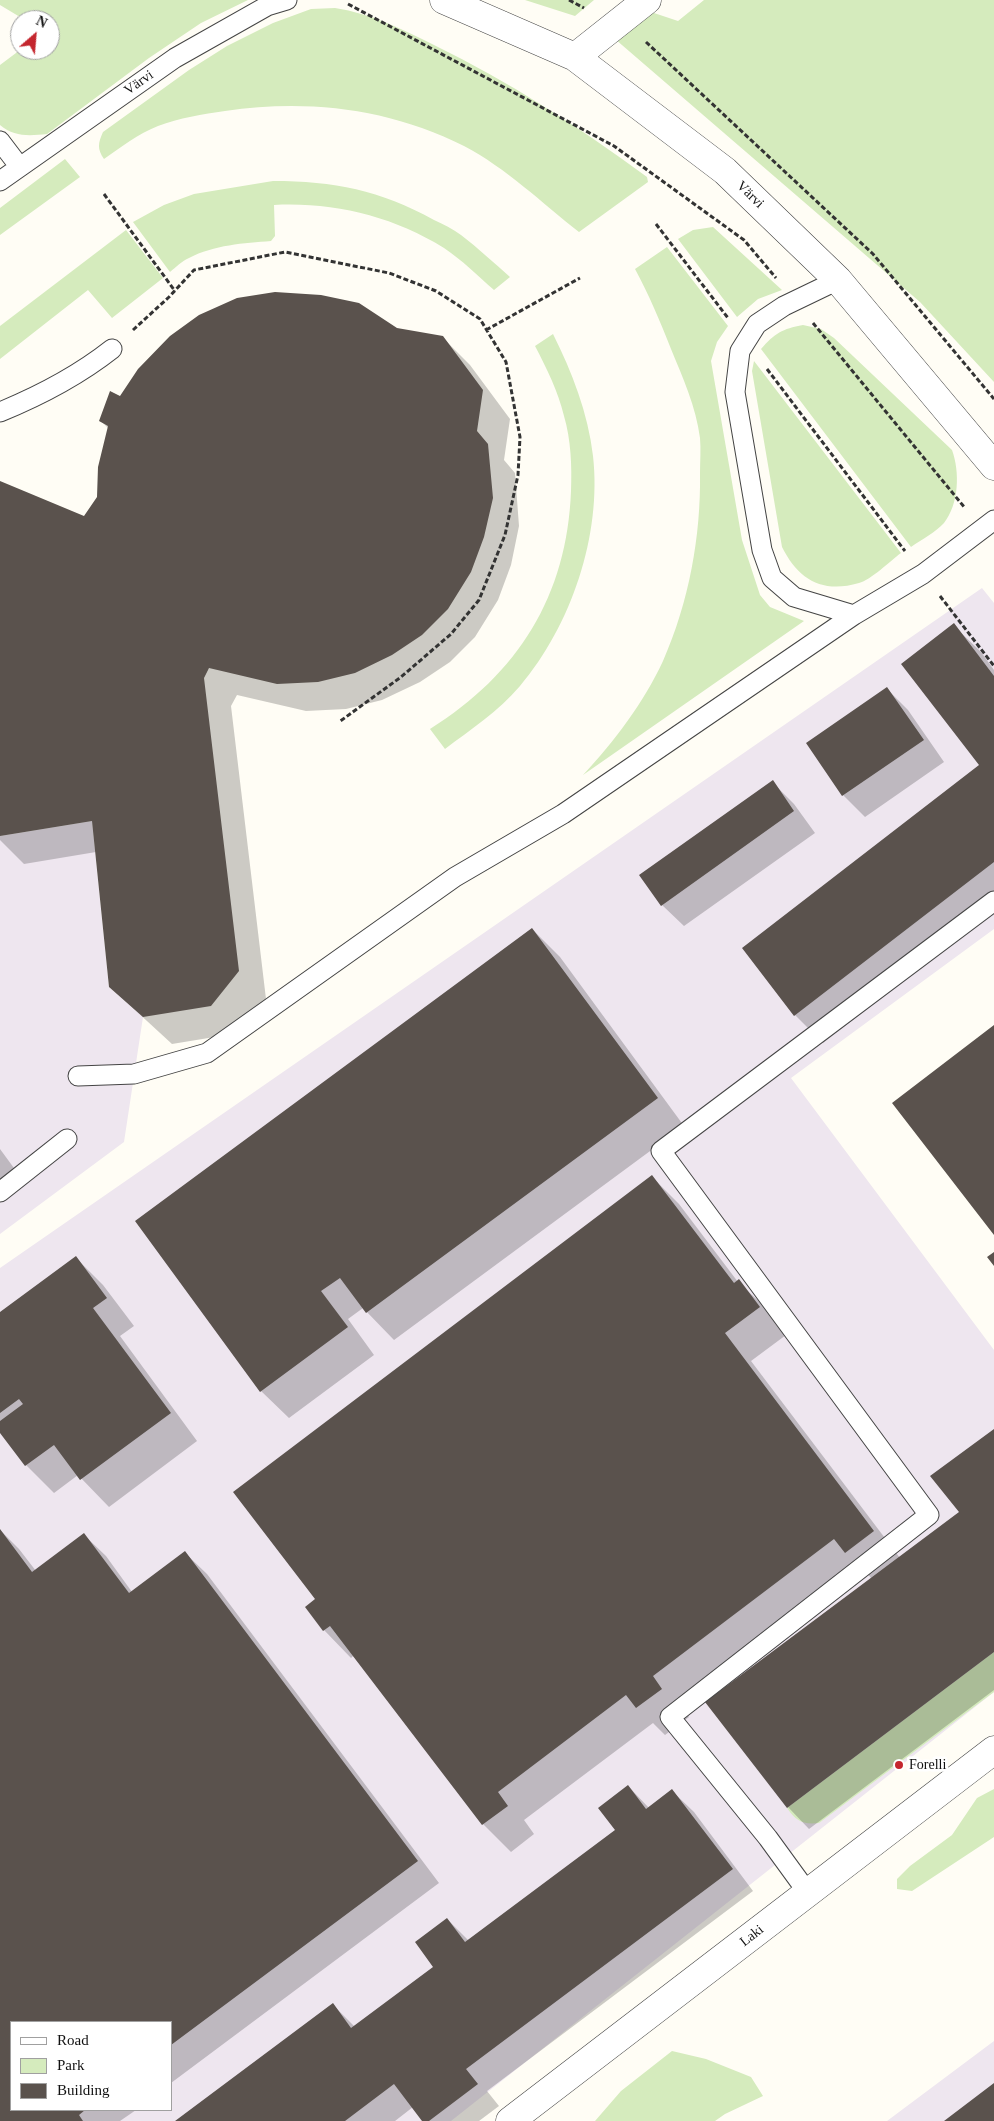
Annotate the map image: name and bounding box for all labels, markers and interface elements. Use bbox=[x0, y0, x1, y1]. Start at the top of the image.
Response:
north arrow bbox=[10, 10, 60, 60]
text: N bbox=[34, 13, 49, 31]
street label: Värvi bbox=[121, 67, 157, 99]
street label: Värvi bbox=[733, 178, 767, 212]
place label: Forelli bbox=[909, 1757, 946, 1773]
marker: Forelli bbox=[893, 1759, 905, 1771]
street label: Laki bbox=[737, 1921, 767, 1951]
legend bbox=[10, 2021, 172, 2111]
text: Road bbox=[57, 2032, 89, 2048]
text: Park bbox=[57, 2057, 85, 2073]
text: Building bbox=[57, 2082, 110, 2098]

